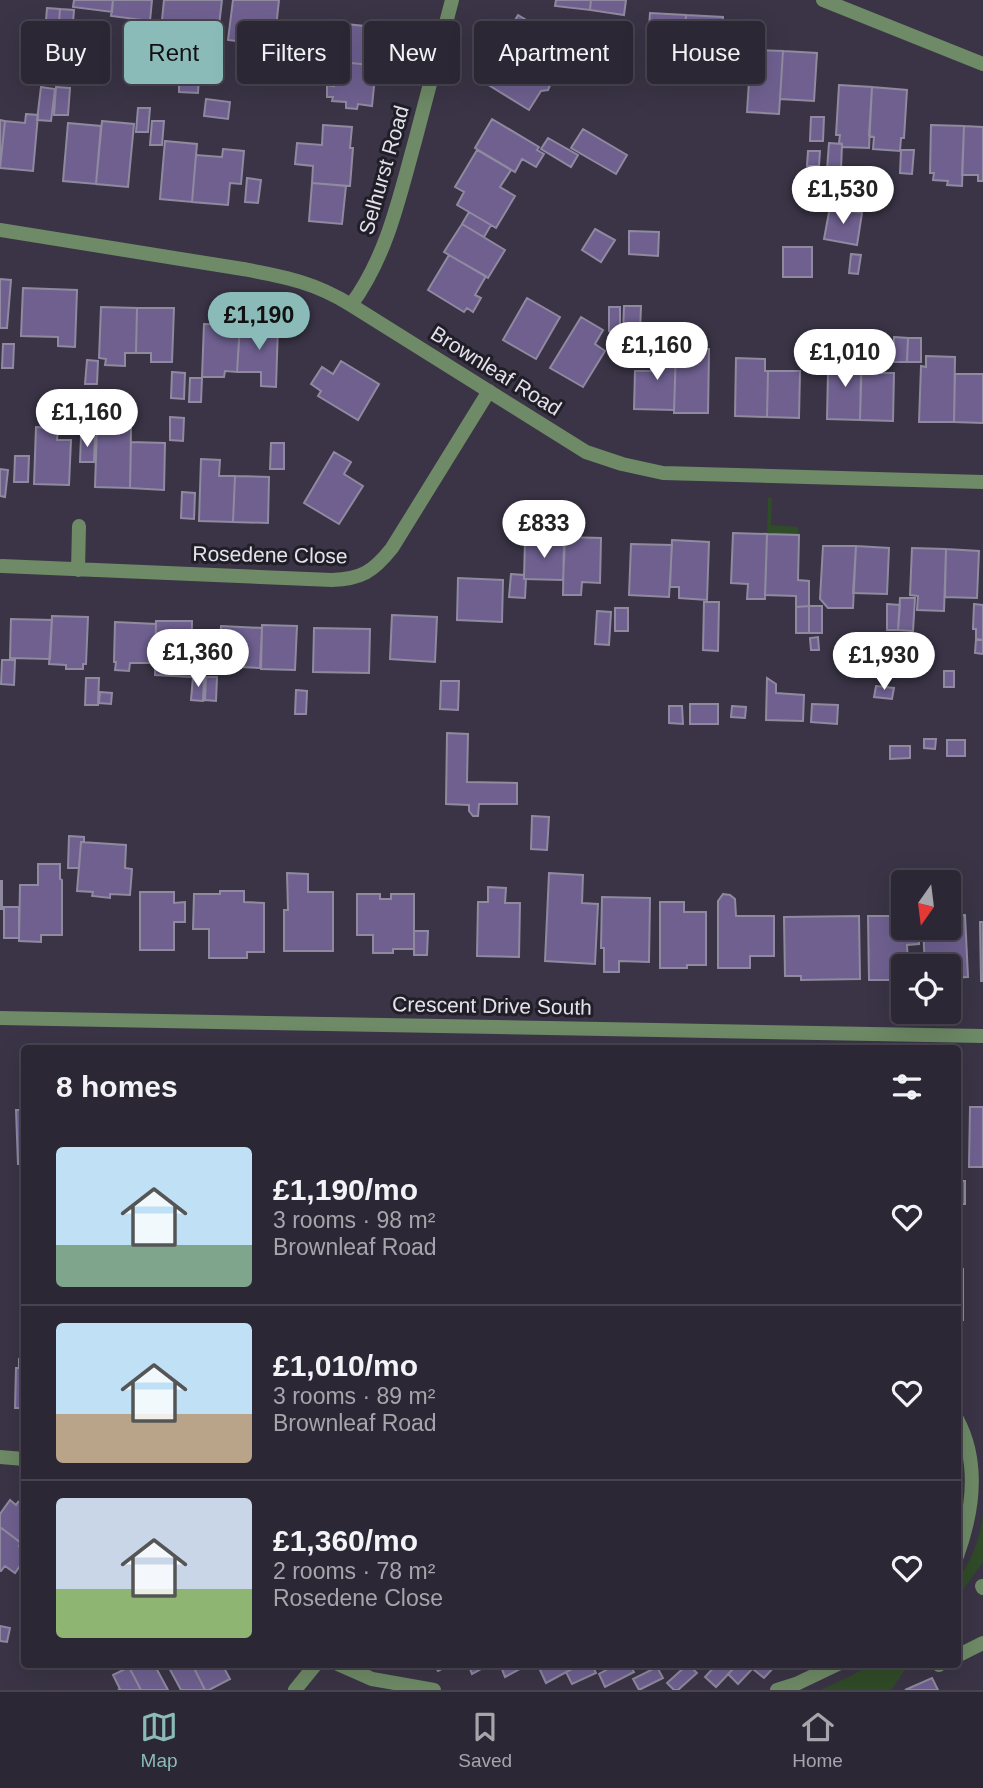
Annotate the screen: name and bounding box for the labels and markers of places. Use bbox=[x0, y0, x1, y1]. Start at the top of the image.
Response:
pin: £1,530 bbox=[786, 166, 900, 226]
pin: £1,190 bbox=[202, 292, 316, 352]
pin: £1,160 bbox=[600, 322, 714, 382]
pin: £1,010 bbox=[788, 330, 902, 389]
pin: £1,160 bbox=[30, 390, 144, 449]
pin: £833 bbox=[503, 500, 585, 560]
pin: £1,360 bbox=[141, 630, 255, 689]
pin: £1,930 bbox=[827, 632, 941, 692]

